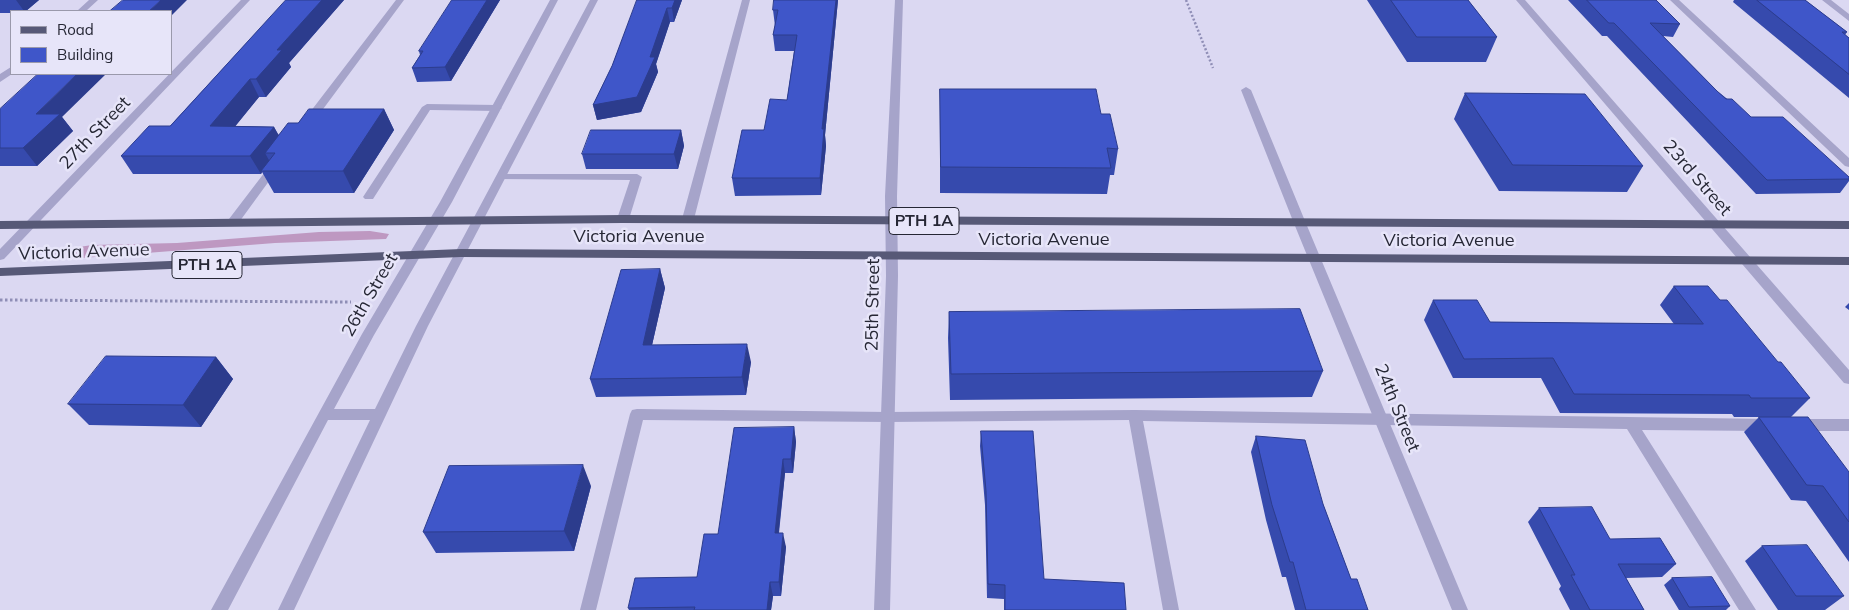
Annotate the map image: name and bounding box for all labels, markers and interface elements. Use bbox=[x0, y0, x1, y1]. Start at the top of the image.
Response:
legend bbox=[10, 10, 172, 75]
text: Road bbox=[57, 20, 94, 39]
text: Building bbox=[57, 45, 113, 64]
street label: 27th Street bbox=[55, 92, 135, 174]
street label: 23rd Street bbox=[1658, 136, 1736, 220]
road number: PTH 1A bbox=[889, 208, 959, 235]
street label: Victoria Avenue bbox=[573, 226, 705, 248]
street label: Victoria Avenue bbox=[978, 229, 1110, 251]
street label: Victoria Avenue bbox=[1383, 230, 1515, 252]
street label: Victoria Avenue bbox=[18, 239, 150, 265]
street label: 26th Street bbox=[337, 249, 403, 341]
road number: PTH 1A bbox=[172, 252, 242, 278]
street label: 25th Street bbox=[861, 258, 885, 352]
street label: 24th Street bbox=[1370, 361, 1424, 455]

